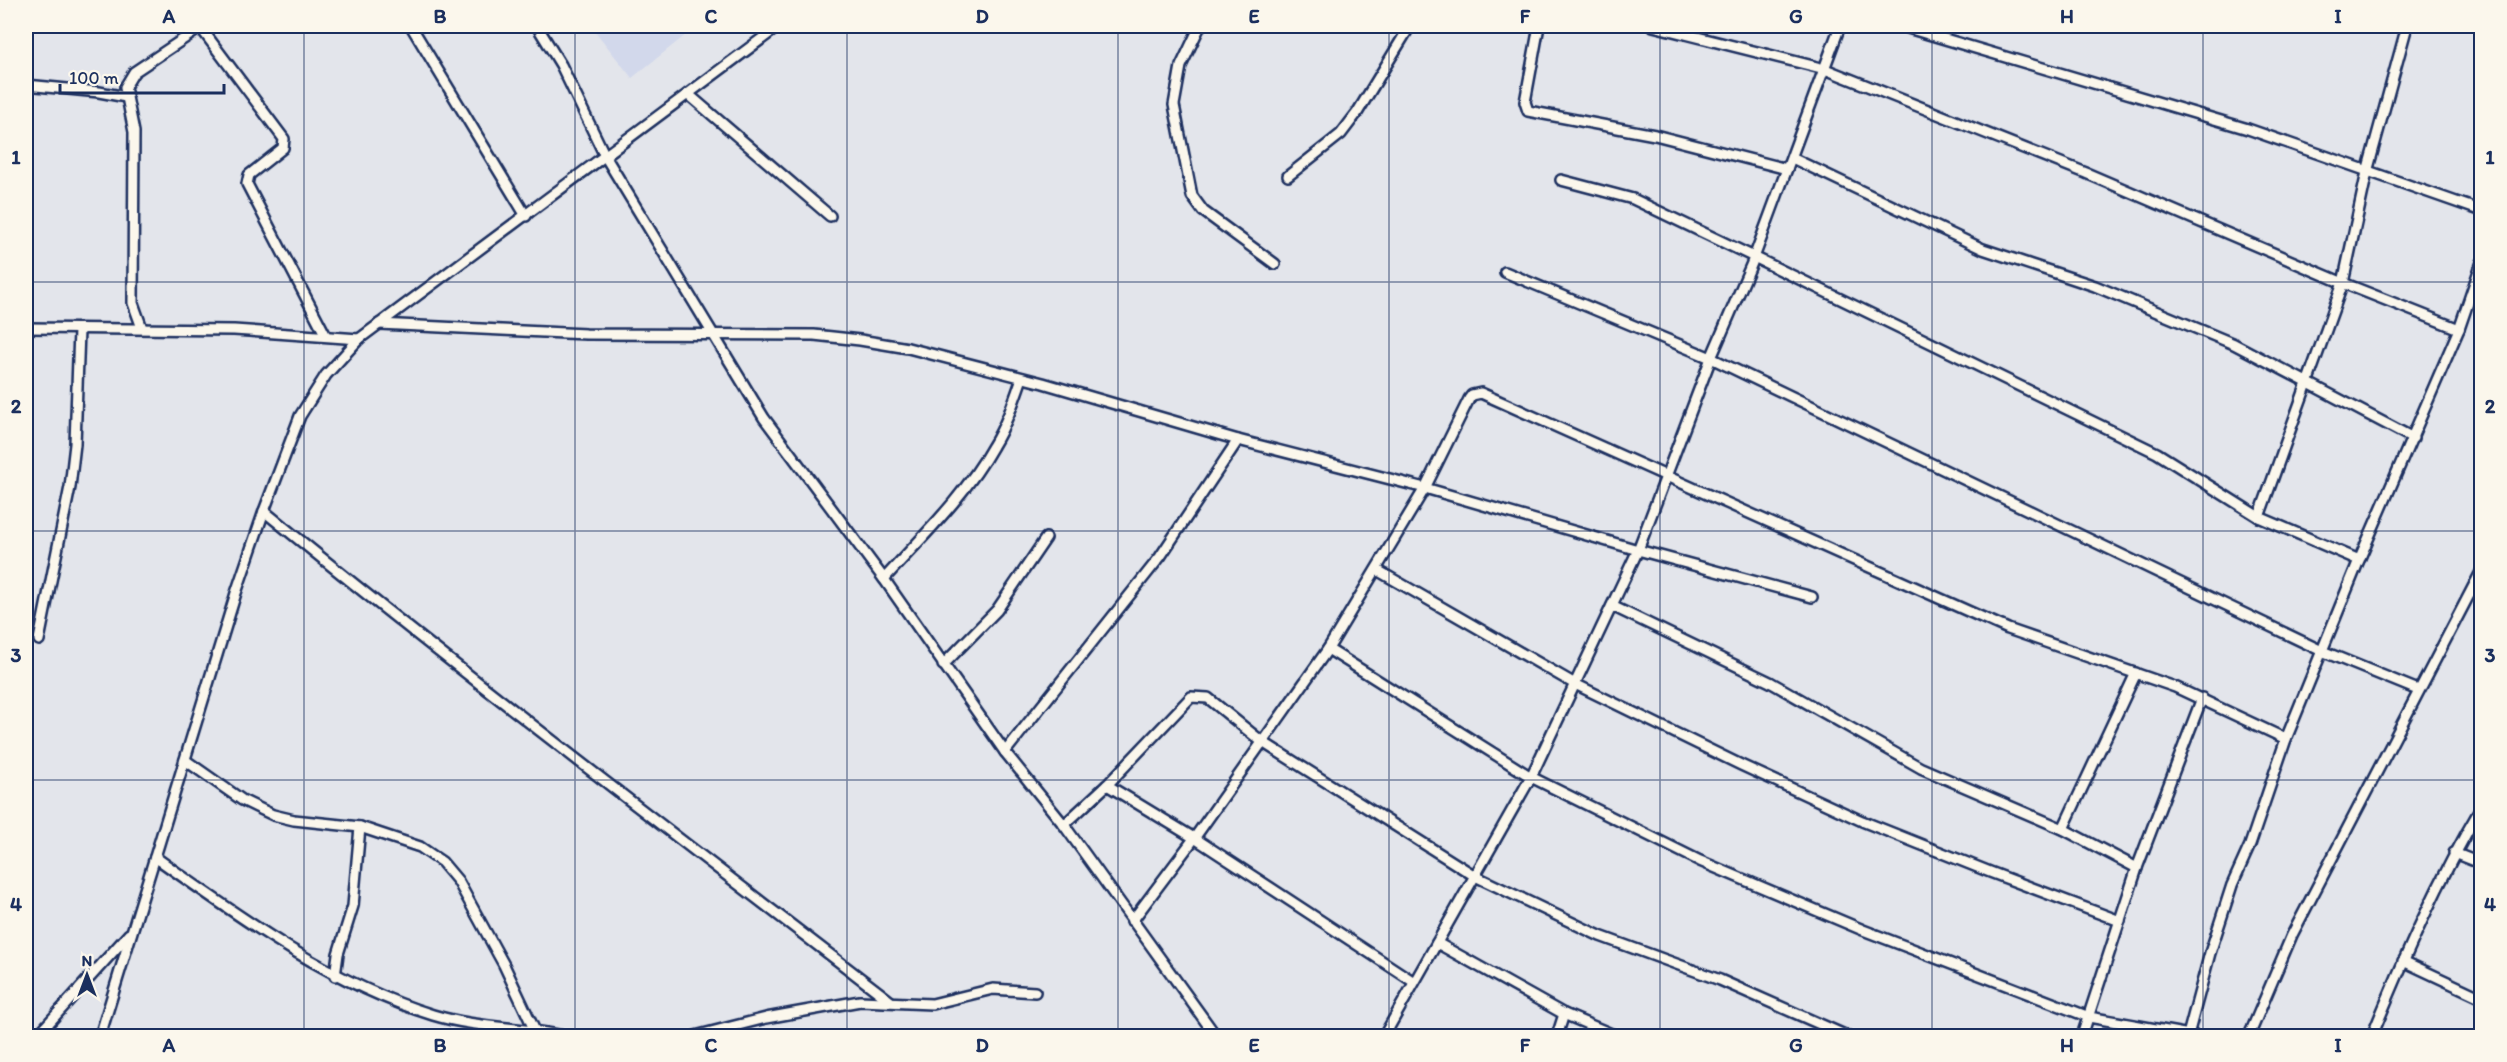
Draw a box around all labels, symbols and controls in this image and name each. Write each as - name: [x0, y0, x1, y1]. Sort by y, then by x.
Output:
- text: A: [162, 4, 176, 28]
- text: B: [434, 4, 447, 28]
- text: C: [705, 4, 718, 28]
- text: D: [975, 4, 989, 28]
- text: E: [1248, 4, 1260, 28]
- text: F: [1520, 4, 1531, 28]
- text: G: [1789, 4, 1803, 28]
- text: H: [2060, 4, 2074, 28]
- text: I: [2334, 4, 2342, 28]
- scale bar: [60, 57, 224, 95]
- text: 100 m: [69, 67, 119, 89]
- text: 1: [11, 145, 21, 169]
- text: 1: [2485, 145, 2495, 169]
- text: 2: [11, 394, 22, 418]
- text: 2: [2485, 394, 2496, 418]
- text: 3: [11, 643, 22, 667]
- text: 3: [2485, 643, 2496, 667]
- text: 4: [10, 892, 22, 916]
- text: 4: [2484, 892, 2496, 916]
- north arrow: [57, 945, 117, 1005]
- text: N: [82, 951, 92, 970]
- text: A: [162, 1033, 176, 1057]
- text: B: [434, 1033, 447, 1057]
- text: C: [705, 1033, 718, 1057]
- text: D: [975, 1033, 989, 1057]
- text: E: [1248, 1033, 1260, 1057]
- text: F: [1520, 1033, 1531, 1057]
- text: G: [1789, 1033, 1803, 1057]
- text: H: [2060, 1033, 2074, 1057]
- text: I: [2334, 1033, 2342, 1057]

